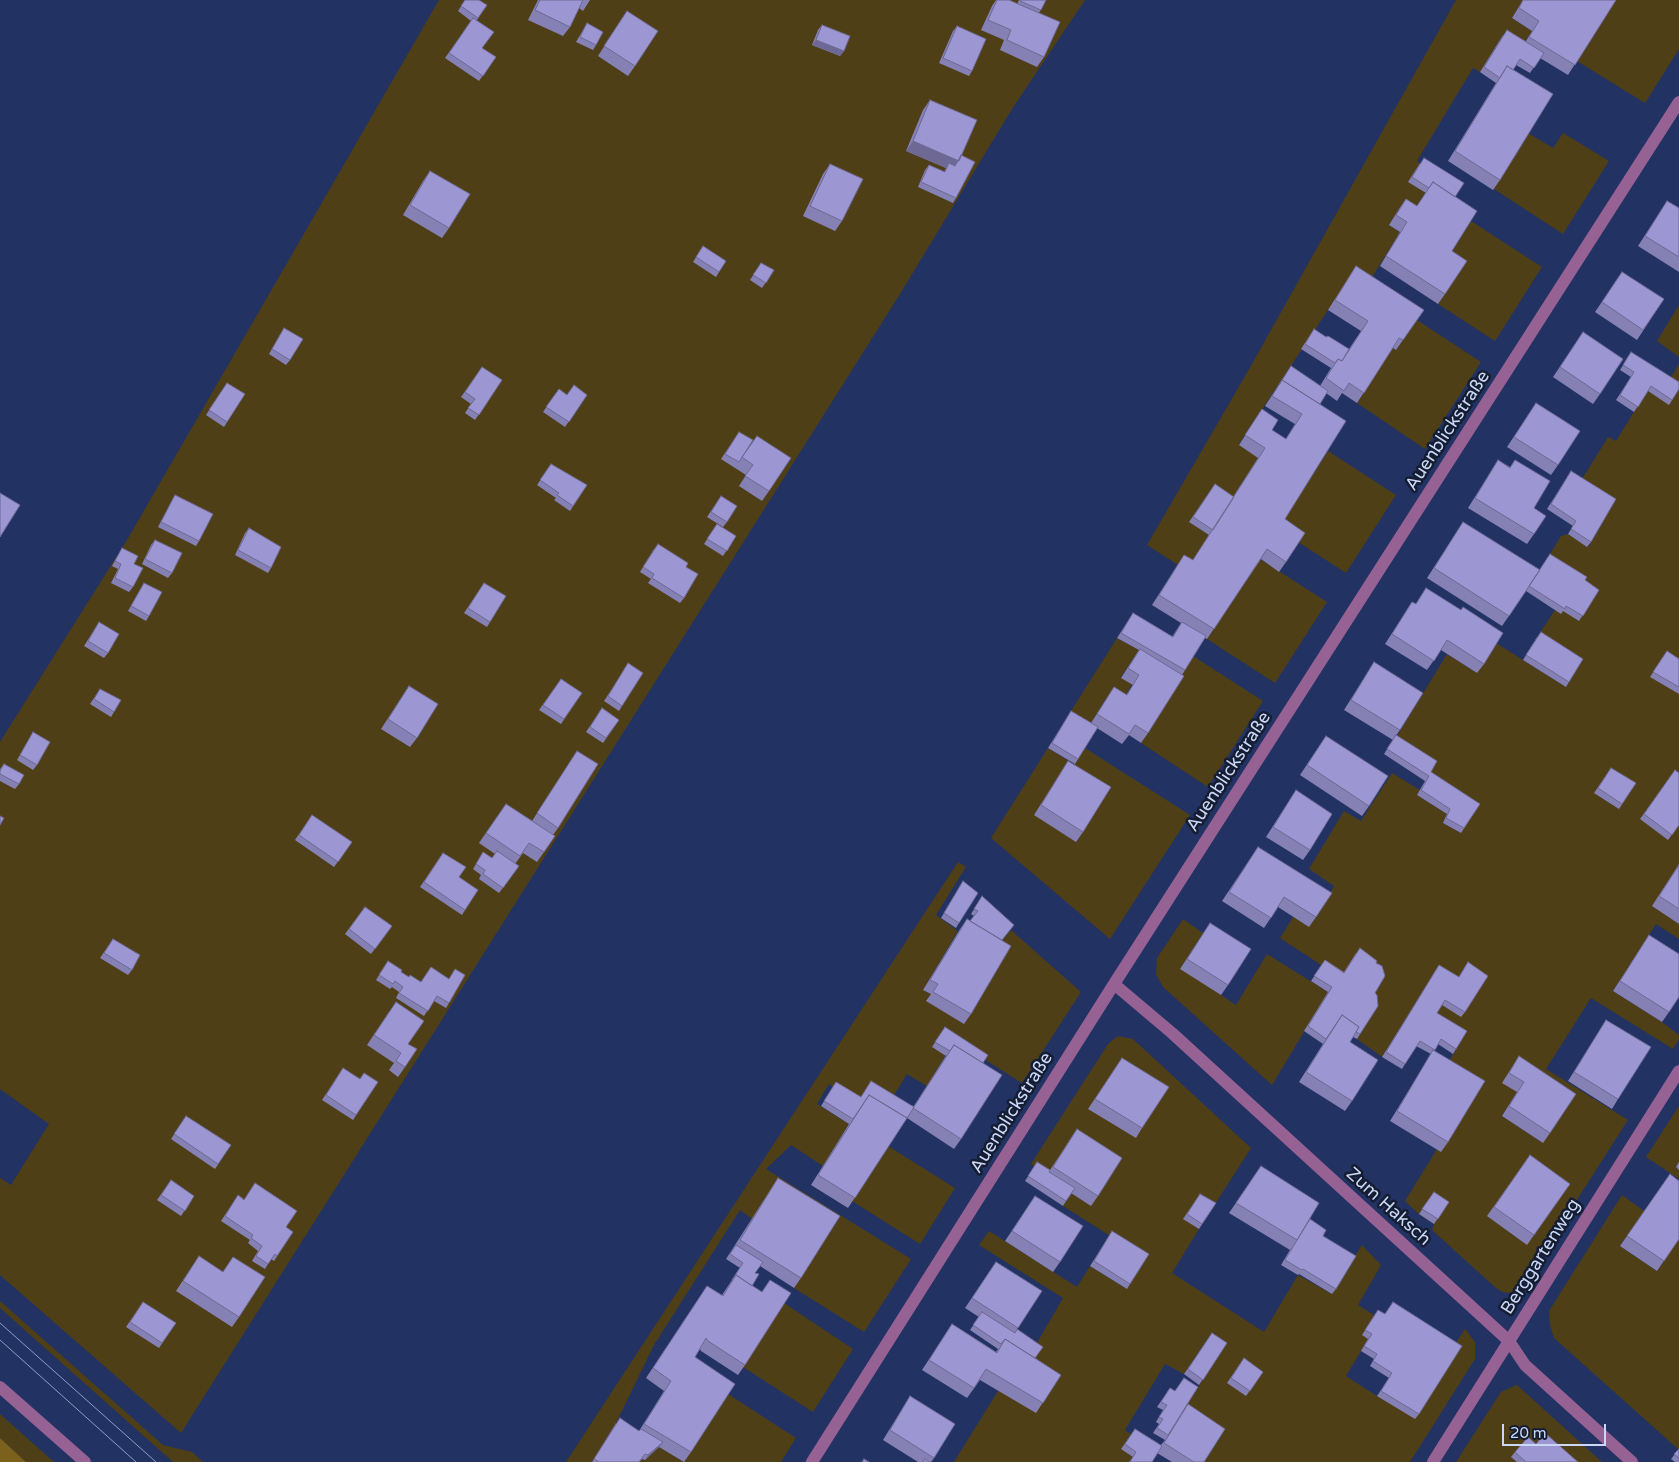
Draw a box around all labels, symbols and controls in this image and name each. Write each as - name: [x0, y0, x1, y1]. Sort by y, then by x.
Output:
- street label: Auenblickstraße: [1401, 367, 1495, 495]
- street label: Auenblickstraße: [1182, 708, 1276, 836]
- street label: Auenblickstraße: [966, 1049, 1058, 1177]
- street label: Zum Haksch: [1341, 1163, 1435, 1251]
- street label: Berggartenweg: [1497, 1195, 1585, 1319]
- scale bar: [1504, 1414, 1608, 1446]
- text: 20 m: [1510, 1424, 1547, 1442]

